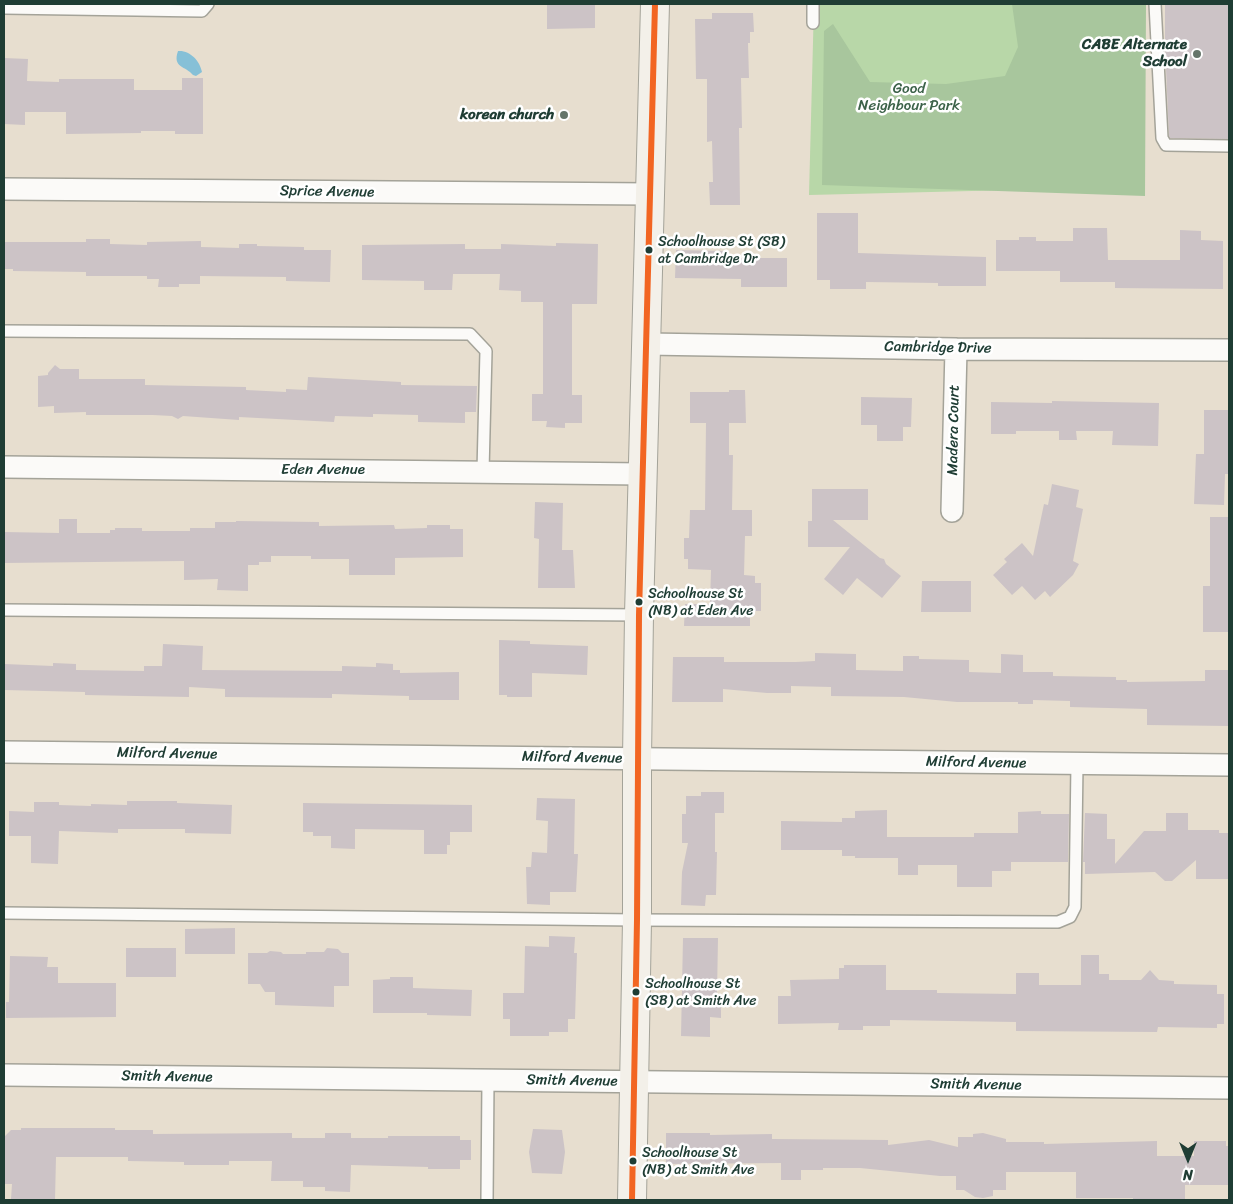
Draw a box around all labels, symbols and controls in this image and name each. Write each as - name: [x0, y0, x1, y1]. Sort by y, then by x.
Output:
- place label: CABE Alternate School: [1082, 36, 1187, 71]
- marker: CABE Alternate School: [1191, 48, 1203, 60]
- park label: Good Neighbour Park: [858, 80, 960, 115]
- place label: korean church: [460, 106, 554, 124]
- marker: korean church: [558, 109, 570, 121]
- street label: Sprice Avenue: [280, 182, 374, 202]
- place label: Schoolhouse St (SB) at Cambridge Dr: [658, 234, 785, 266]
- marker: Schoolhouse St (SB) at Cambridge Dr: [644, 245, 654, 255]
- street label: Cambridge Drive: [884, 338, 992, 358]
- street label: Madera Court: [944, 385, 964, 475]
- street label: Eden Avenue: [281, 461, 365, 479]
- place label: Schoolhouse St (NB) at Eden Ave: [648, 586, 753, 618]
- marker: Schoolhouse St (NB) at Eden Ave: [634, 597, 644, 607]
- street label: Milford Avenue: [117, 744, 217, 764]
- street label: Milford Avenue: [522, 748, 622, 768]
- street label: Milford Avenue: [926, 753, 1026, 773]
- place label: Schoolhouse St (SB) at Smith Ave: [645, 976, 756, 1009]
- marker: Schoolhouse St (SB) at Smith Ave: [631, 987, 641, 997]
- street label: Smith Avenue: [121, 1067, 213, 1087]
- street label: Smith Avenue: [526, 1071, 618, 1091]
- street label: Smith Avenue: [930, 1075, 1022, 1095]
- north arrow: [1163, 1134, 1213, 1184]
- place label: Schoolhouse St (NB) at Smith Ave: [642, 1145, 754, 1178]
- marker: Schoolhouse St (NB) at Smith Ave: [628, 1156, 638, 1166]
- text: N: [1183, 1162, 1193, 1187]

